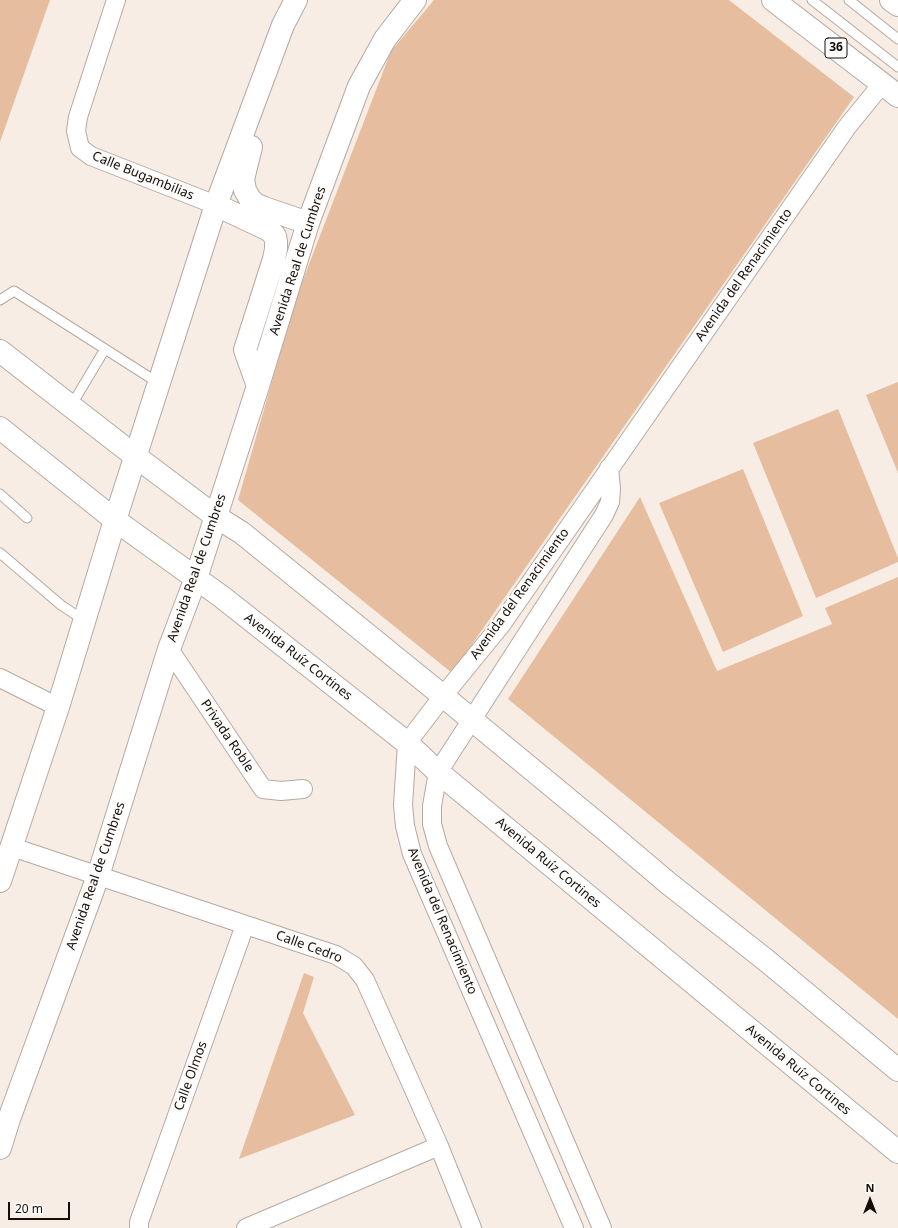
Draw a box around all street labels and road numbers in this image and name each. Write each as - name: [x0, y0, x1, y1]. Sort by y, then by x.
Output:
- road number: 36: [825, 38, 847, 58]
- street label: Calle Bugambilias: [90, 148, 196, 204]
- street label: Avenida Real de Cumbres: [267, 185, 329, 337]
- street label: Avenida del Renacimiento: [692, 206, 796, 344]
- street label: Avenida Real de Cumbres: [164, 492, 230, 644]
- street label: Avenida del Renacimiento: [467, 525, 573, 663]
- street label: Avenida Ruíz Cortines: [241, 610, 355, 704]
- street label: Privada Roble: [197, 697, 257, 775]
- street label: Avenida Real de Cumbres: [63, 800, 129, 952]
- street label: Avenida Ruíz Cortines: [492, 814, 604, 912]
- street label: Avenida del Renacimiento: [404, 845, 480, 997]
- street label: Calle Cedro: [274, 928, 344, 966]
- street label: Avenida Ruíz Cortines: [742, 1021, 854, 1119]
- street label: Calle Olmos: [171, 1039, 211, 1113]

